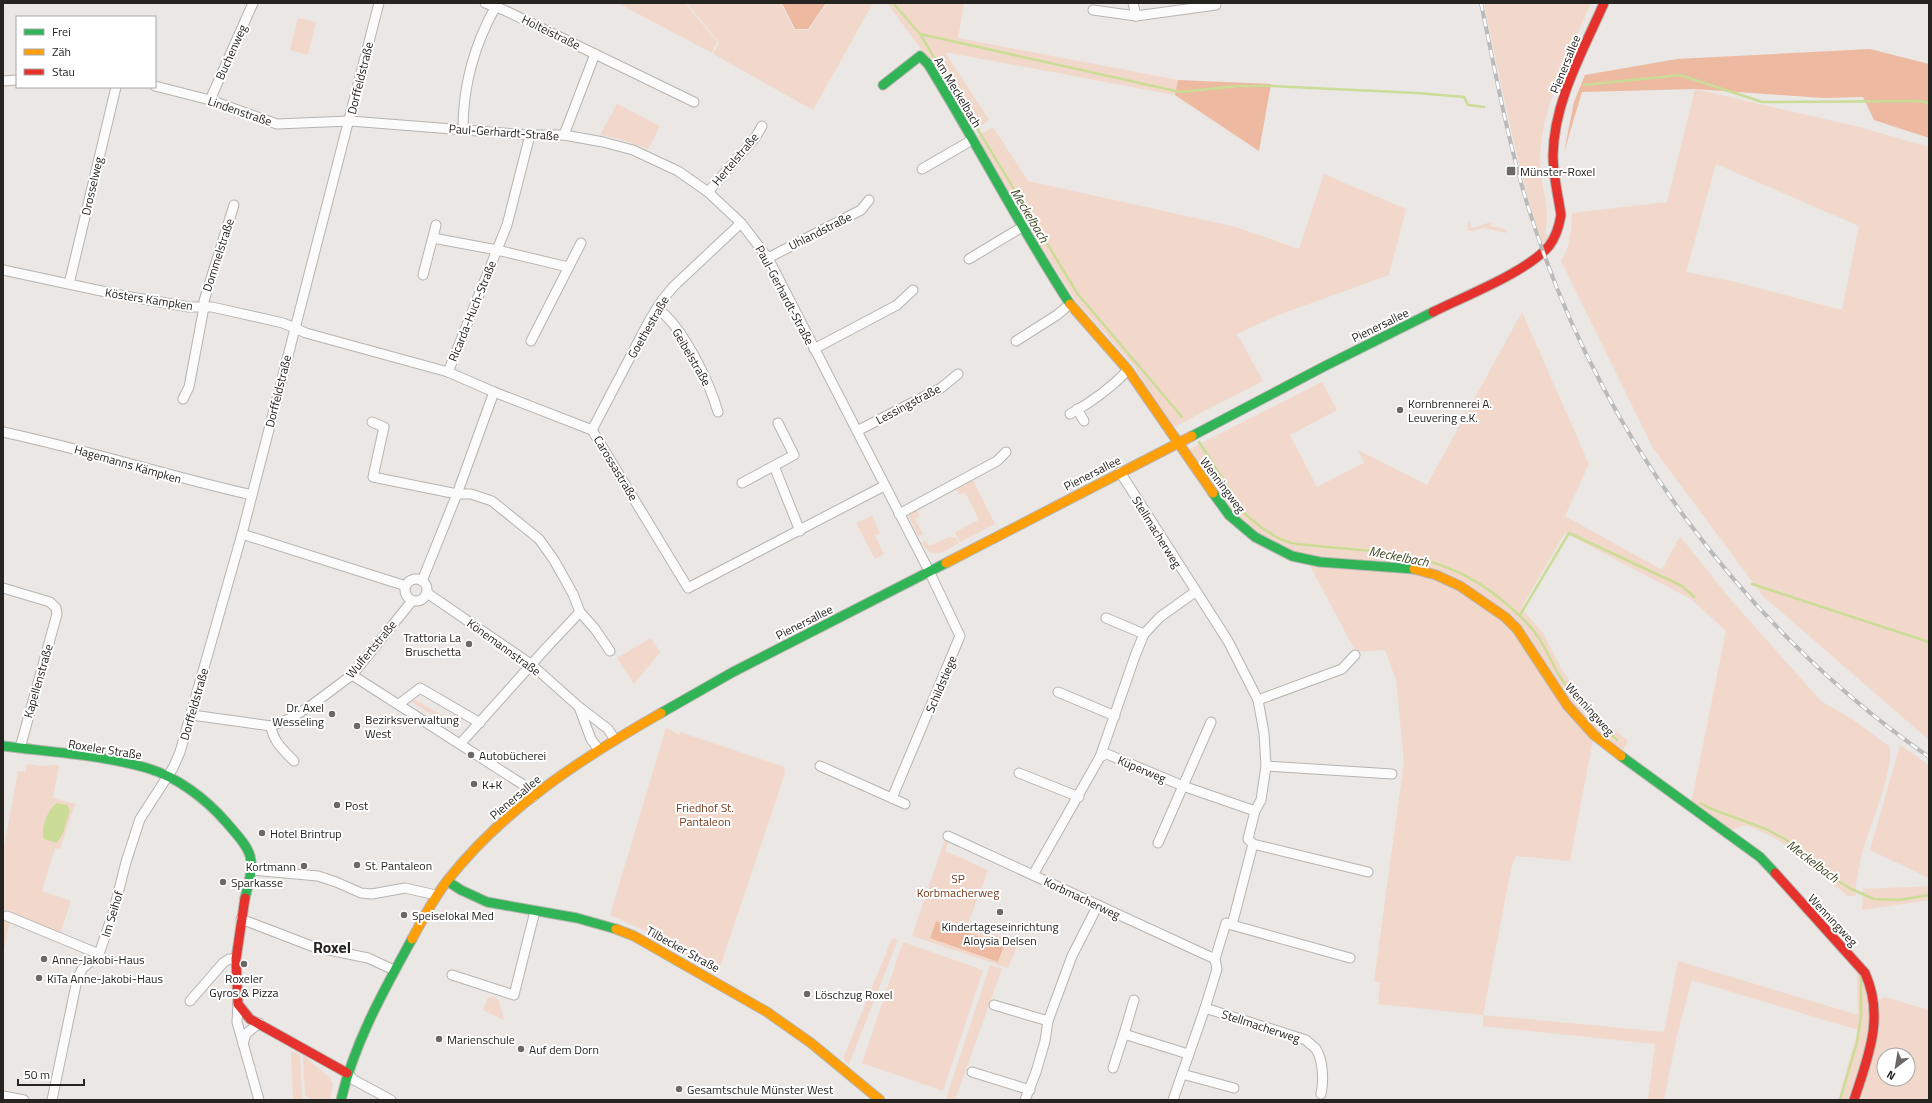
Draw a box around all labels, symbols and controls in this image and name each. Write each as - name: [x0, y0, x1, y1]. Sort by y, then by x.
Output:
- street label: Holteistraße: [519, 10, 583, 54]
- legend: [16, 16, 156, 88]
- street label: Buchenweg: [210, 21, 252, 83]
- text: Frei: [52, 22, 71, 41]
- street label: Pienersallee: [1545, 32, 1585, 96]
- street label: Dorffeldstraße: [342, 40, 378, 116]
- text: Zäh: [52, 42, 71, 61]
- street label: Am Meckelbach: [929, 53, 987, 131]
- text: Stau: [52, 62, 75, 81]
- street label: Lindenstraße: [205, 91, 275, 131]
- street label: Paul-Gerhardt-Straße: [448, 119, 560, 145]
- street label: Hertelstraße: [707, 128, 763, 190]
- street label: Drosselweg: [76, 155, 108, 217]
- place label: Münster-Roxel: [1520, 162, 1595, 181]
- marker: Münster-Roxel: [1505, 165, 1517, 177]
- water label: Meckelbach: [1006, 184, 1054, 247]
- street label: Uhlandstraße: [785, 207, 855, 255]
- street label: Dommelstraße: [197, 216, 239, 294]
- street label: Paul-Gerhardt-Straße: [751, 242, 819, 348]
- street label: Ricarda-Huch-Straße: [443, 258, 501, 364]
- street label: Kösters Kämpken: [104, 283, 194, 315]
- street label: Goethestraße: [622, 292, 674, 362]
- street label: Pienersallee: [1348, 303, 1412, 347]
- street label: Geibelstraße: [668, 324, 716, 390]
- street label: Dorffeldstraße: [260, 353, 296, 429]
- street label: Lessingstraße: [872, 379, 944, 429]
- place label: Kornbrennerei A. Leuvering e.K.: [1408, 394, 1492, 427]
- marker: Kornbrennerei A. Leuvering e.K.: [1395, 405, 1405, 415]
- street label: Carossastraße: [589, 432, 643, 504]
- street label: Hagemanns Kämpken: [72, 440, 184, 488]
- street label: Pienersallee: [1060, 451, 1124, 495]
- street label: Wenningweg: [1196, 453, 1250, 517]
- street label: Stellmacherweg: [1127, 492, 1187, 572]
- water label: Meckelbach: [1367, 540, 1431, 572]
- street label: Pienersallee: [772, 600, 836, 644]
- street label: Könemannstraße: [463, 614, 545, 680]
- street label: Wulfertstraße: [341, 616, 401, 682]
- place label: Trattoria La Bruschetta: [404, 628, 461, 661]
- marker: Trattoria La Bruschetta: [464, 639, 474, 649]
- street label: Kapellenstraße: [18, 642, 58, 720]
- street label: Schildstiege: [920, 652, 962, 716]
- street label: Dorffeldstraße: [175, 666, 213, 742]
- street label: Wenningweg: [1561, 678, 1619, 740]
- place label: Dr. Axel Wesseling: [272, 698, 324, 731]
- marker: Dr. Axel Wesseling: [327, 709, 337, 719]
- place label: Bezirksverwaltung West: [365, 710, 459, 743]
- marker: Bezirksverwaltung West: [352, 721, 362, 731]
- street label: Roxeler Straße: [67, 734, 143, 764]
- place label: Autobücherei: [479, 746, 546, 765]
- marker: Autobücherei: [466, 750, 476, 760]
- street label: Küperweg: [1115, 750, 1169, 788]
- street label: Pienersallee: [485, 770, 545, 824]
- place label: K+K: [482, 775, 503, 794]
- marker: K+K: [469, 779, 479, 789]
- place label: Post: [345, 796, 369, 815]
- park label: Friedhof St. Pantaleon: [676, 798, 734, 831]
- marker: Post: [332, 800, 342, 810]
- place label: Hotel Brintrup: [270, 824, 342, 843]
- marker: Hotel Brintrup: [257, 828, 267, 838]
- water label: Meckelbach: [1783, 835, 1844, 887]
- place label: St. Pantaleon: [365, 856, 432, 875]
- place label: Kortmann: [246, 857, 296, 876]
- marker: St. Pantaleon: [352, 860, 362, 870]
- marker: Kortmann: [299, 861, 309, 871]
- park label: SP Korbmacherweg: [917, 869, 999, 902]
- street label: Korbmacherweg: [1041, 872, 1123, 924]
- place label: Sparkasse: [231, 873, 283, 892]
- marker: Sparkasse: [218, 877, 228, 887]
- street label: Im Seihof: [96, 888, 128, 940]
- street label: Wenningweg: [1804, 889, 1862, 951]
- place label: Speiselokal Med: [412, 906, 494, 925]
- marker: Kindertageseinrichtung Aloysia Delsen: [995, 907, 1005, 917]
- marker: Speiselokal Med: [399, 910, 409, 920]
- place label: Kindertageseinrichtung Aloysia Delsen: [941, 917, 1059, 950]
- street label: Tilbecker Straße: [643, 921, 723, 977]
- district label: Roxel: [313, 935, 351, 959]
- place label: Anne-Jakobi-Haus: [52, 950, 145, 969]
- marker: Anne-Jakobi-Haus: [39, 954, 49, 964]
- marker: Roxeler Gyros & Pizza: [239, 959, 249, 969]
- place label: KiTa Anne-Jakobi-Haus: [47, 969, 163, 988]
- place label: Roxeler Gyros & Pizza: [209, 969, 279, 1002]
- marker: KiTa Anne-Jakobi-Haus: [34, 973, 44, 983]
- place label: Löschzug Roxel: [815, 985, 893, 1004]
- marker: Löschzug Roxel: [802, 989, 812, 999]
- street label: Stellmacherweg: [1219, 1004, 1303, 1048]
- place label: Marienschule: [447, 1030, 515, 1049]
- marker: Marienschule: [434, 1034, 444, 1044]
- place label: Auf dem Dorn: [529, 1040, 599, 1059]
- marker: Auf dem Dorn: [516, 1044, 526, 1054]
- north arrow: [1876, 1047, 1916, 1087]
- scale bar: [18, 1061, 84, 1087]
- text: 50 m: [24, 1065, 50, 1084]
- text: N: [1883, 1067, 1898, 1084]
- place label: Gesamtschule Münster West: [687, 1080, 834, 1099]
- marker: Gesamtschule Münster West: [674, 1084, 684, 1094]

